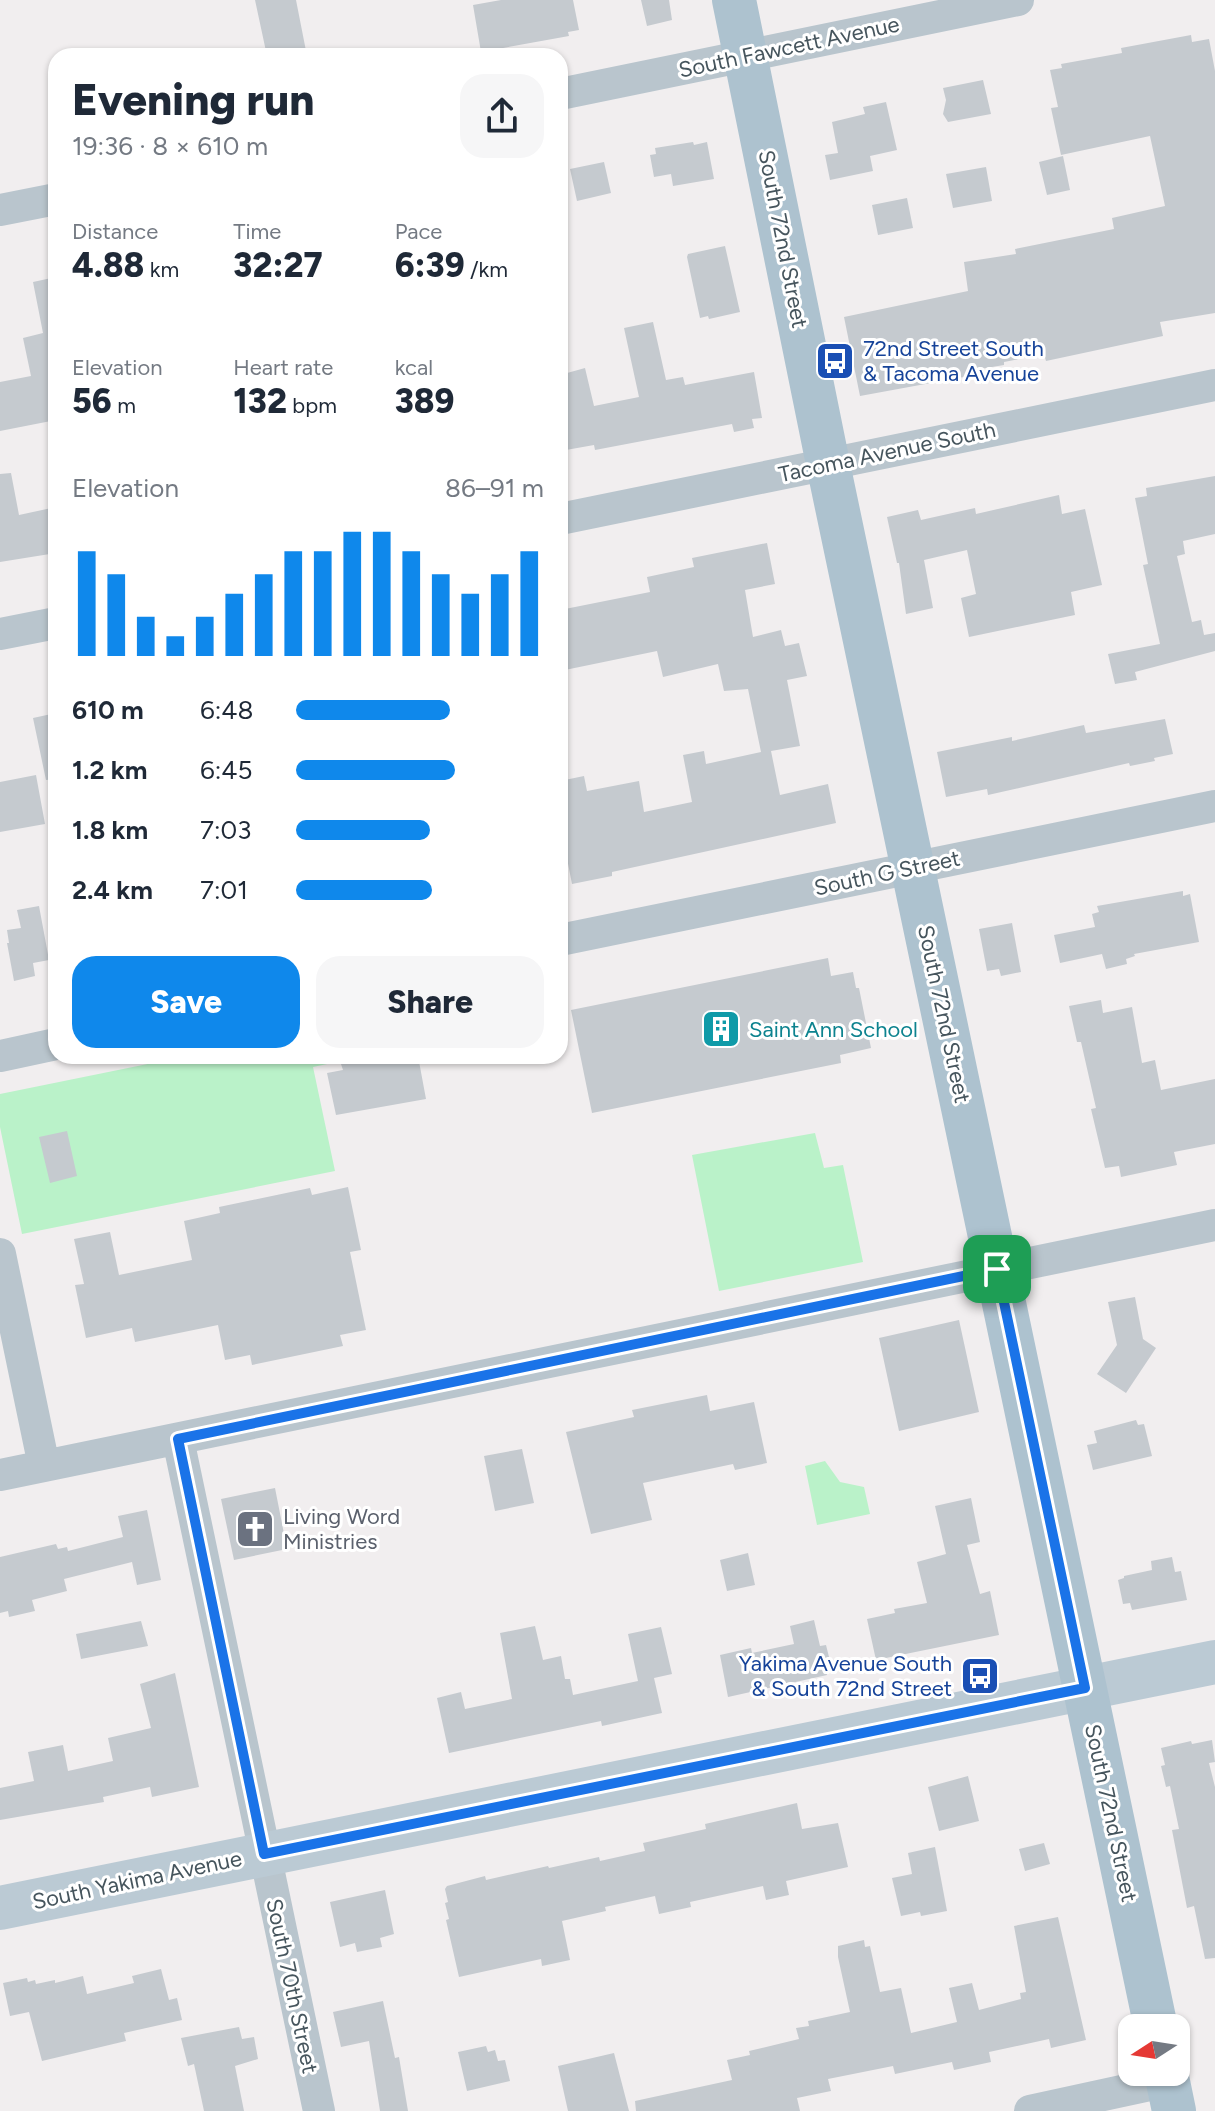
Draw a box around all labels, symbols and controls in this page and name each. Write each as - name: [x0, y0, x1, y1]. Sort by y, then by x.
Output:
- street label: South Fawcett Avenue: [676, 10, 902, 84]
- text: Evening run: [72, 73, 314, 126]
- button: share: [460, 74, 544, 158]
- text: 19:36 · 8 × 610 m: [72, 130, 268, 162]
- street label: South 72nd Street: [752, 148, 814, 330]
- text: Distance: [72, 218, 158, 245]
- text: Time: [233, 218, 281, 245]
- text: Pace: [395, 218, 442, 245]
- text: 4.88: [72, 245, 144, 286]
- text: 32:27: [233, 245, 323, 286]
- text: 6:39: [395, 245, 465, 286]
- text: km: [144, 256, 179, 283]
- text: /km: [465, 256, 508, 283]
- place label: 72nd Street South & Tacoma Avenue: [863, 335, 1044, 387]
- bus stop icon: 72nd Street South & Tacoma Avenue: [814, 340, 856, 382]
- text: Elevation: [72, 354, 162, 381]
- text: Heart rate: [233, 354, 333, 381]
- text: kcal: [395, 354, 433, 381]
- text: 56: [72, 381, 112, 422]
- text: 132: [233, 381, 287, 422]
- text: 389: [395, 381, 454, 422]
- text: m: [112, 392, 136, 419]
- text: bpm: [287, 392, 337, 419]
- street label: Tacoma Avenue South: [776, 416, 998, 488]
- text: Elevation: [72, 472, 179, 504]
- text: 86–91 m: [445, 472, 544, 504]
- text: 610 m: [72, 694, 144, 726]
- text: 6:48: [200, 694, 253, 726]
- text: 1.2 km: [72, 754, 147, 786]
- text: 6:45: [200, 754, 252, 786]
- text: 1.8 km: [72, 814, 148, 846]
- text: 7:03: [200, 814, 251, 846]
- street label: South G Street: [812, 844, 962, 902]
- text: 2.4 km: [72, 874, 153, 906]
- text: 7:01: [200, 874, 248, 906]
- street label: South 72nd Street: [912, 923, 976, 1105]
- button: Save: [72, 956, 300, 1048]
- button: Share: [316, 956, 544, 1048]
- building icon: Saint Ann School: [700, 1008, 742, 1050]
- place label: Saint Ann School: [749, 1016, 918, 1043]
- pin: [963, 1235, 1031, 1303]
- icon: arrive: [975, 1247, 1019, 1291]
- place label: Living Word Ministries: [283, 1503, 400, 1555]
- church icon: Living Word Ministries: [234, 1508, 276, 1550]
- place label: Yakima Avenue South & South 72nd Street: [739, 1650, 952, 1702]
- bus stop icon: Yakima Avenue South & South 72nd Street: [959, 1655, 1001, 1697]
- street label: South 72nd Street: [1079, 1722, 1143, 1904]
- street label: South Yakima Avenue: [30, 1845, 244, 1915]
- street label: South 70th Street: [260, 1896, 324, 2076]
- north arrow: [1118, 2014, 1190, 2086]
- map controls: [1118, 2014, 1190, 2086]

